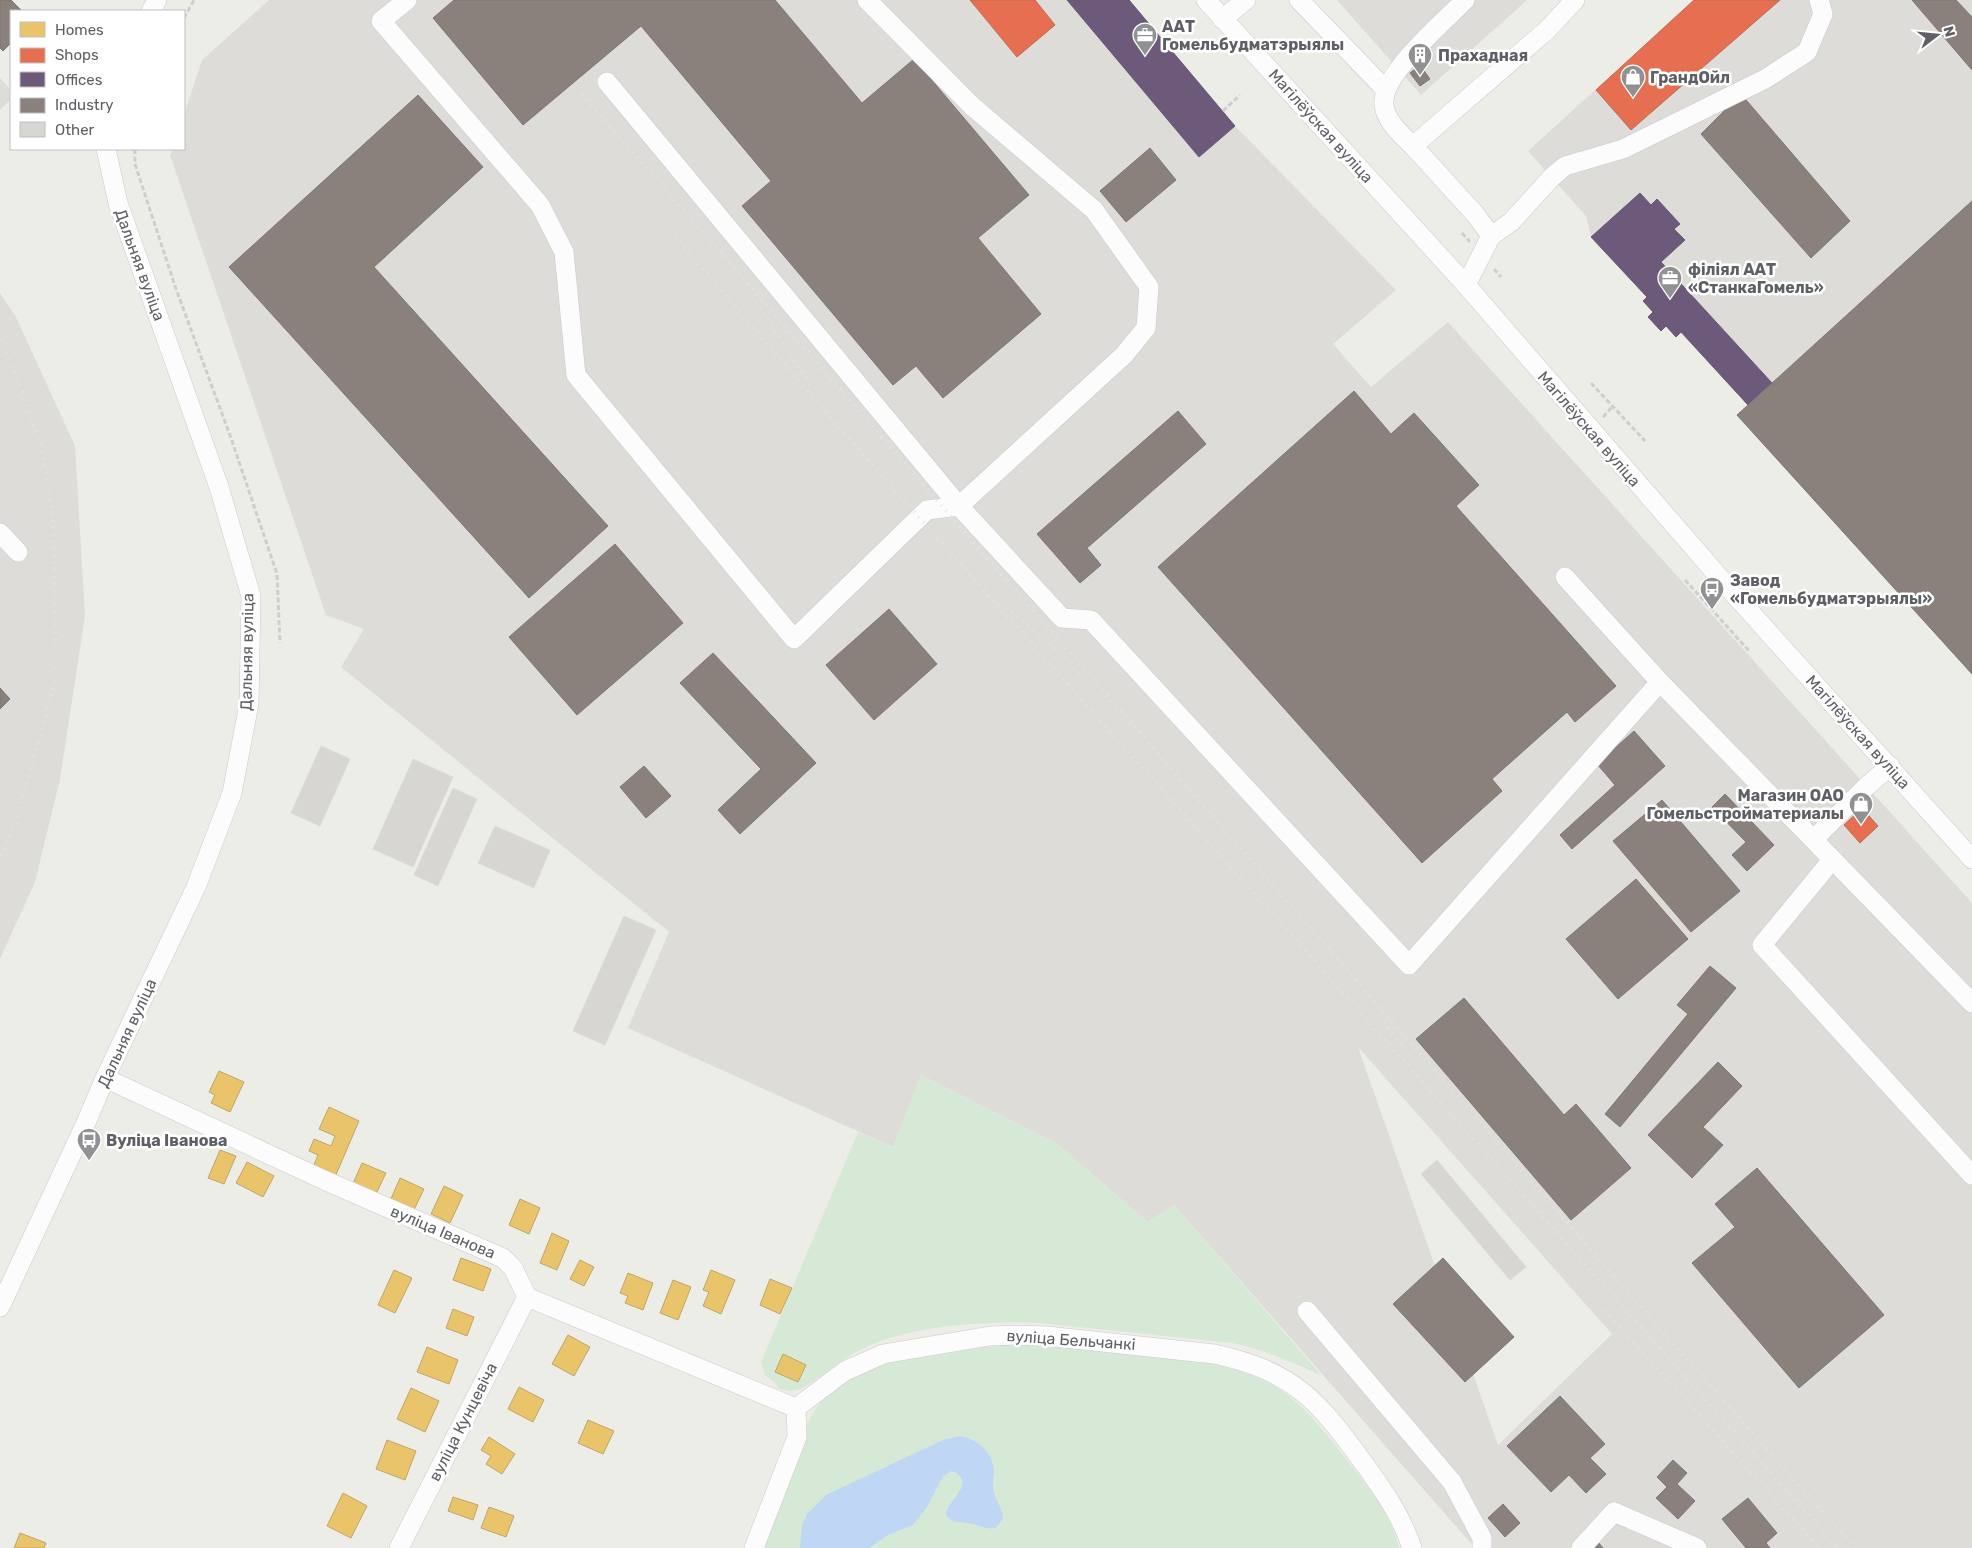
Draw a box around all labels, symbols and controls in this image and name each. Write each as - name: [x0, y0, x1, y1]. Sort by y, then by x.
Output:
- legend: [10, 10, 185, 150]
- north arrow: [1912, 10, 1962, 60]
- place label: ААТ Гомельбудматэрыялы: [1162, 17, 1344, 54]
- text: Homes: [55, 21, 104, 39]
- office icon: ААТ Гомельбудматэрыялы: [1132, 22, 1158, 56]
- text: N: [1939, 24, 1959, 39]
- building icon: Прахадная: [1407, 42, 1433, 76]
- text: Shops: [55, 46, 99, 64]
- place label: Прахадная: [1438, 46, 1528, 65]
- shop icon: ГрандОйл: [1620, 64, 1646, 98]
- street label: Магілёўская вуліца: [1265, 65, 1377, 187]
- place label: ГрандОйл: [1650, 68, 1730, 87]
- text: Offices: [55, 71, 103, 89]
- text: Industry: [55, 96, 114, 114]
- text: Other: [55, 121, 95, 139]
- street label: Дальняя вуліца: [111, 206, 169, 324]
- place label: філіял ААТ «СтанкаГомель»: [1688, 260, 1824, 297]
- office icon: філіял ААТ «СтанкаГомель»: [1657, 265, 1683, 299]
- street label: Магілёўская вуліца: [1534, 367, 1644, 491]
- place label: Завод «Гомельбудматэрыялы»: [1730, 571, 1932, 608]
- bus stop icon: Завод «Гомельбудматэрыялы»: [1699, 576, 1725, 610]
- street label: Дальняя вуліца: [236, 593, 258, 711]
- street label: Магілёўская вуліца: [1802, 671, 1914, 793]
- place label: Магазин ОАО Гомельстройматериалы: [1646, 786, 1844, 823]
- shop icon: Магазин ОАО Гомельстройматериалы: [1848, 791, 1874, 825]
- street label: Дальняя вуліца: [94, 976, 160, 1090]
- bus stop icon: Вуліца Іванова: [76, 1127, 102, 1161]
- place label: Вуліца Іванова: [106, 1131, 228, 1150]
- street label: вуліца Іванова: [388, 1201, 498, 1263]
- street label: вуліца Бельчанкі: [1006, 1326, 1136, 1354]
- street label: вуліца Кунцевіча: [425, 1360, 501, 1484]

